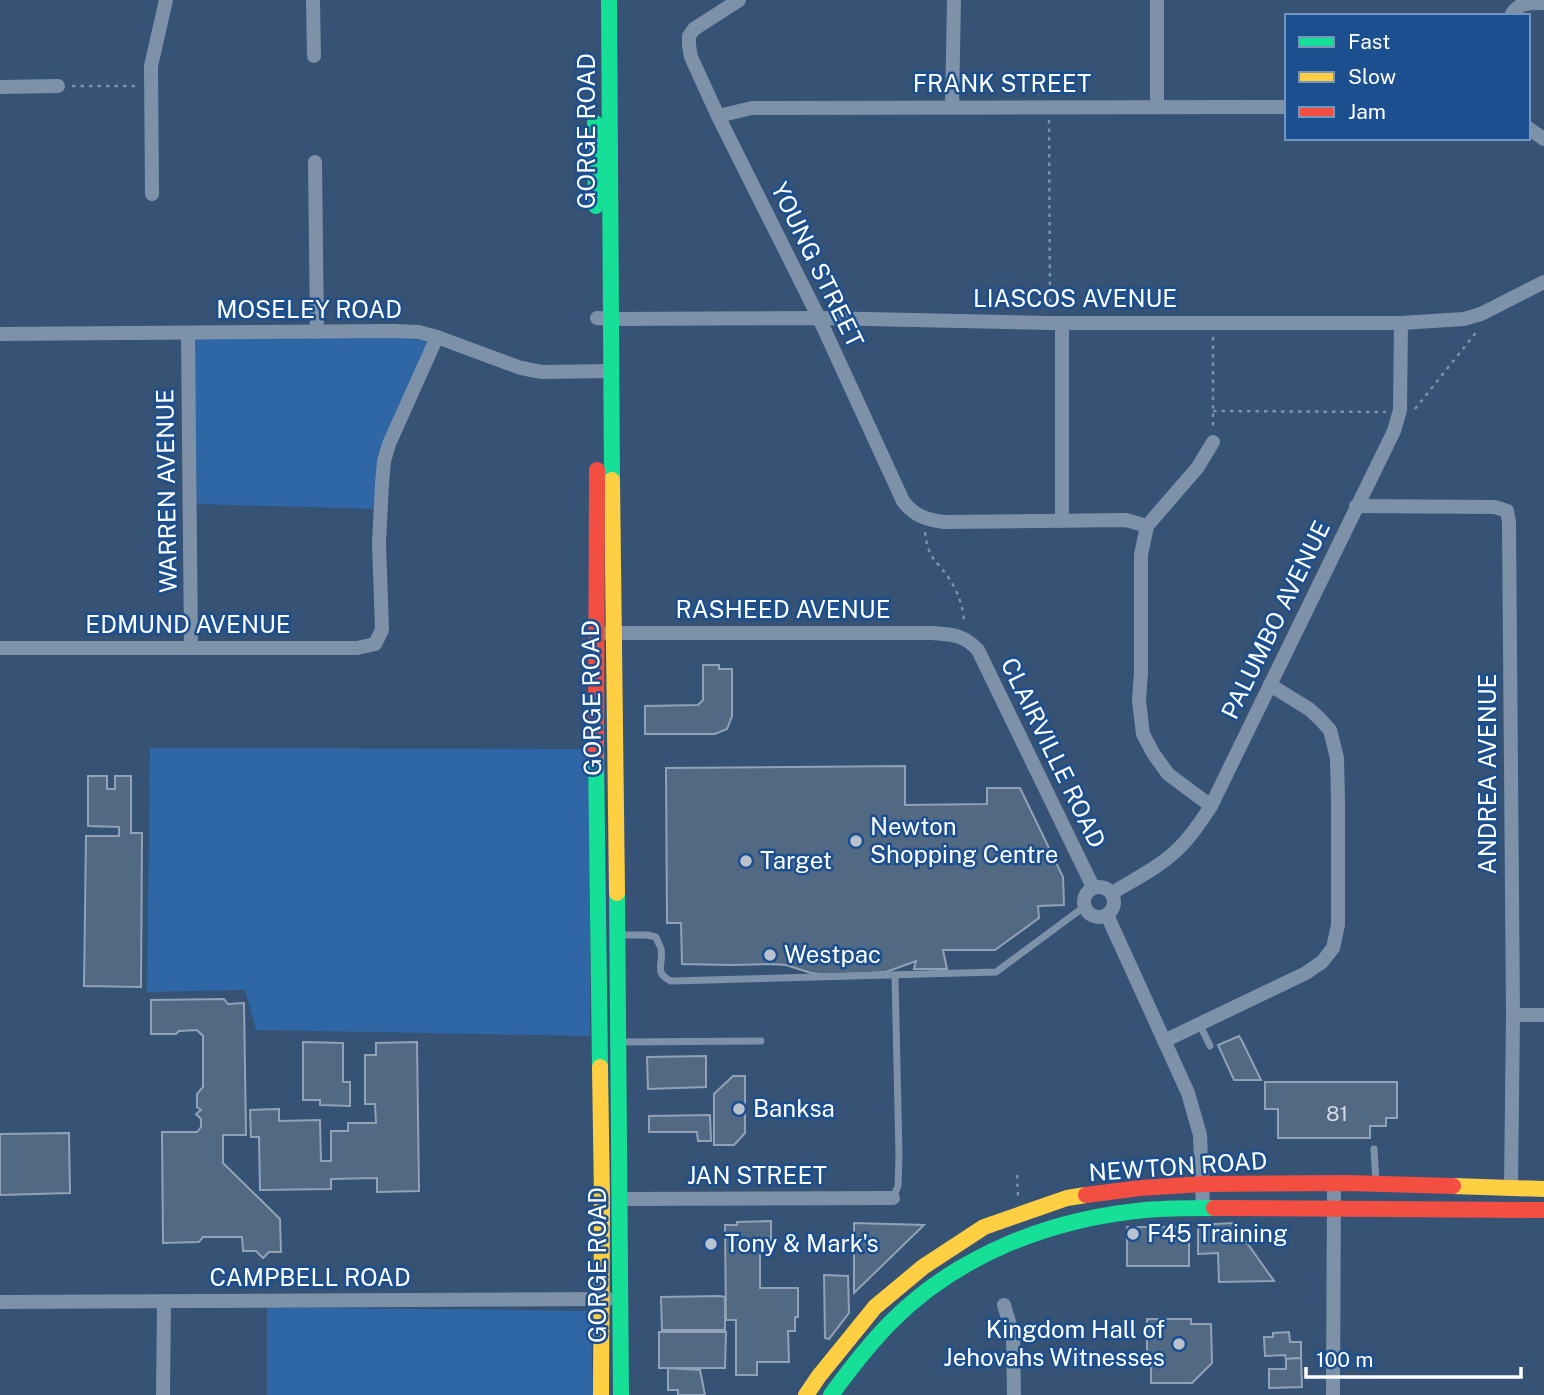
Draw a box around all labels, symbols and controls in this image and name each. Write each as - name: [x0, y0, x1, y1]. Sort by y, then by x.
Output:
- legend: [1285, 14, 1530, 140]
- text: Fast: [1348, 29, 1390, 54]
- street label: GORGE ROAD: [572, 53, 600, 209]
- text: Slow: [1348, 64, 1396, 89]
- street label: FRANK STREET: [913, 69, 1091, 97]
- text: Jam: [1348, 99, 1386, 124]
- street label: YOUNG STREET: [766, 177, 870, 352]
- street label: LIASCOS AVENUE: [973, 284, 1177, 312]
- street label: MOSELEY ROAD: [216, 295, 402, 323]
- street label: WARREN AVENUE: [150, 389, 182, 593]
- street label: PALUMBO AVENUE: [1215, 516, 1335, 723]
- street label: RASHEED AVENUE: [675, 595, 891, 623]
- street label: EDMUND AVENUE: [85, 610, 291, 638]
- street label: GORGE ROAD: [576, 620, 606, 776]
- street label: CLAIRVILLE ROAD: [996, 653, 1112, 852]
- street label: ANDREA AVENUE: [1473, 674, 1501, 874]
- place label: Newton Shopping Centre: [870, 812, 1058, 868]
- marker: Newton Shopping Centre: [848, 833, 864, 849]
- place label: Target: [760, 846, 832, 874]
- marker: Target: [738, 853, 754, 869]
- place label: Westpac: [784, 940, 881, 968]
- marker: Westpac: [762, 947, 778, 963]
- place label: Banksa: [753, 1094, 835, 1122]
- marker: Banksa: [731, 1101, 747, 1117]
- house number: 81: [1326, 1101, 1348, 1126]
- street label: NEWTON ROAD: [1088, 1146, 1268, 1186]
- street label: JAN STREET: [687, 1161, 827, 1189]
- street label: GORGE ROAD: [583, 1187, 611, 1343]
- place label: F45 Training: [1147, 1219, 1288, 1247]
- marker: F45 Training: [1125, 1226, 1141, 1242]
- place label: Tony & Mark's: [725, 1229, 879, 1257]
- marker: Tony & Mark's: [703, 1236, 719, 1252]
- street label: CAMPBELL ROAD: [209, 1263, 411, 1291]
- place label: Kingdom Hall of Jehovahs Witnesses: [943, 1315, 1165, 1371]
- marker: Kingdom Hall of Jehovahs Witnesses: [1171, 1336, 1187, 1352]
- scale bar: [1306, 1336, 1521, 1380]
- text: 100 m: [1316, 1347, 1373, 1372]

